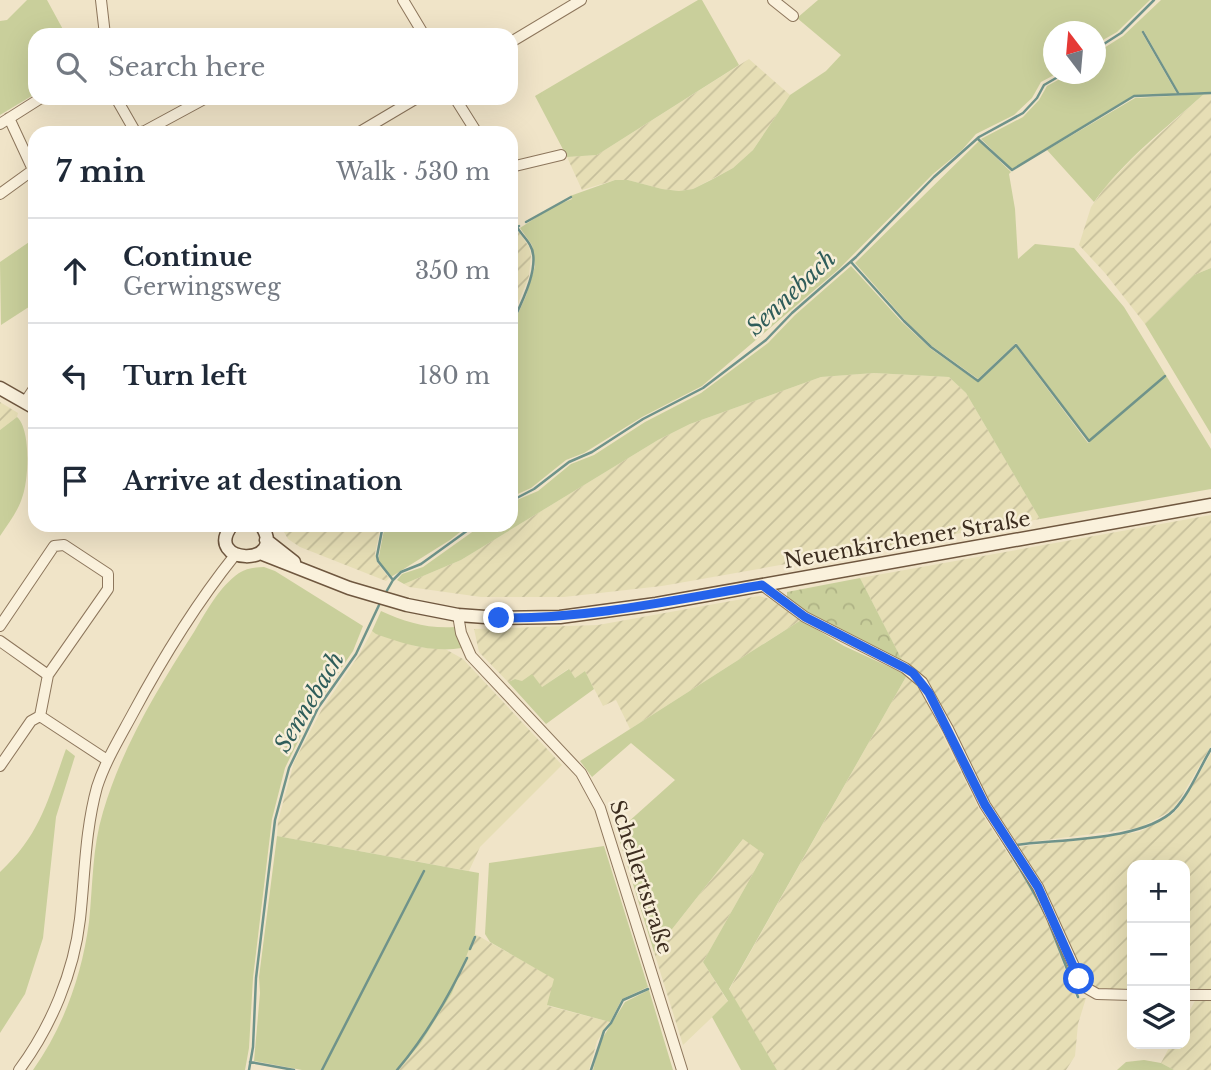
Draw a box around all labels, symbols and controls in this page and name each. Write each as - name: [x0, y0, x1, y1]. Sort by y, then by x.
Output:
- north arrow: [1043, 21, 1106, 84]
- search box: [28, 28, 518, 105]
- icon: search: [52, 48, 90, 86]
- text: Search here: [108, 51, 265, 83]
- text: 7 min: [56, 153, 145, 190]
- text: Walk · 530 m: [336, 158, 490, 186]
- text: Continue: [123, 241, 252, 273]
- water label: Sennebach: [740, 245, 842, 341]
- icon: ahead: [56, 252, 94, 290]
- text: 350 m: [415, 257, 490, 285]
- text: Gerwingsweg: [123, 273, 281, 301]
- icon: left: [56, 357, 94, 395]
- text: Turn left: [123, 360, 247, 392]
- text: 180 m: [418, 362, 490, 390]
- icon: arrive: [56, 462, 94, 500]
- text: Arrive at destination: [123, 465, 403, 497]
- street label: Neuenkirchener Straße: [782, 505, 1032, 575]
- route end: [483, 602, 514, 633]
- water label: Sennebach: [268, 647, 350, 757]
- street label: Schellertstraße: [604, 797, 678, 957]
- map controls: [1127, 860, 1190, 1049]
- button: +: [1127, 860, 1190, 923]
- button: −: [1127, 923, 1190, 986]
- route start: [1063, 963, 1094, 994]
- button: layers: [1127, 986, 1190, 1049]

